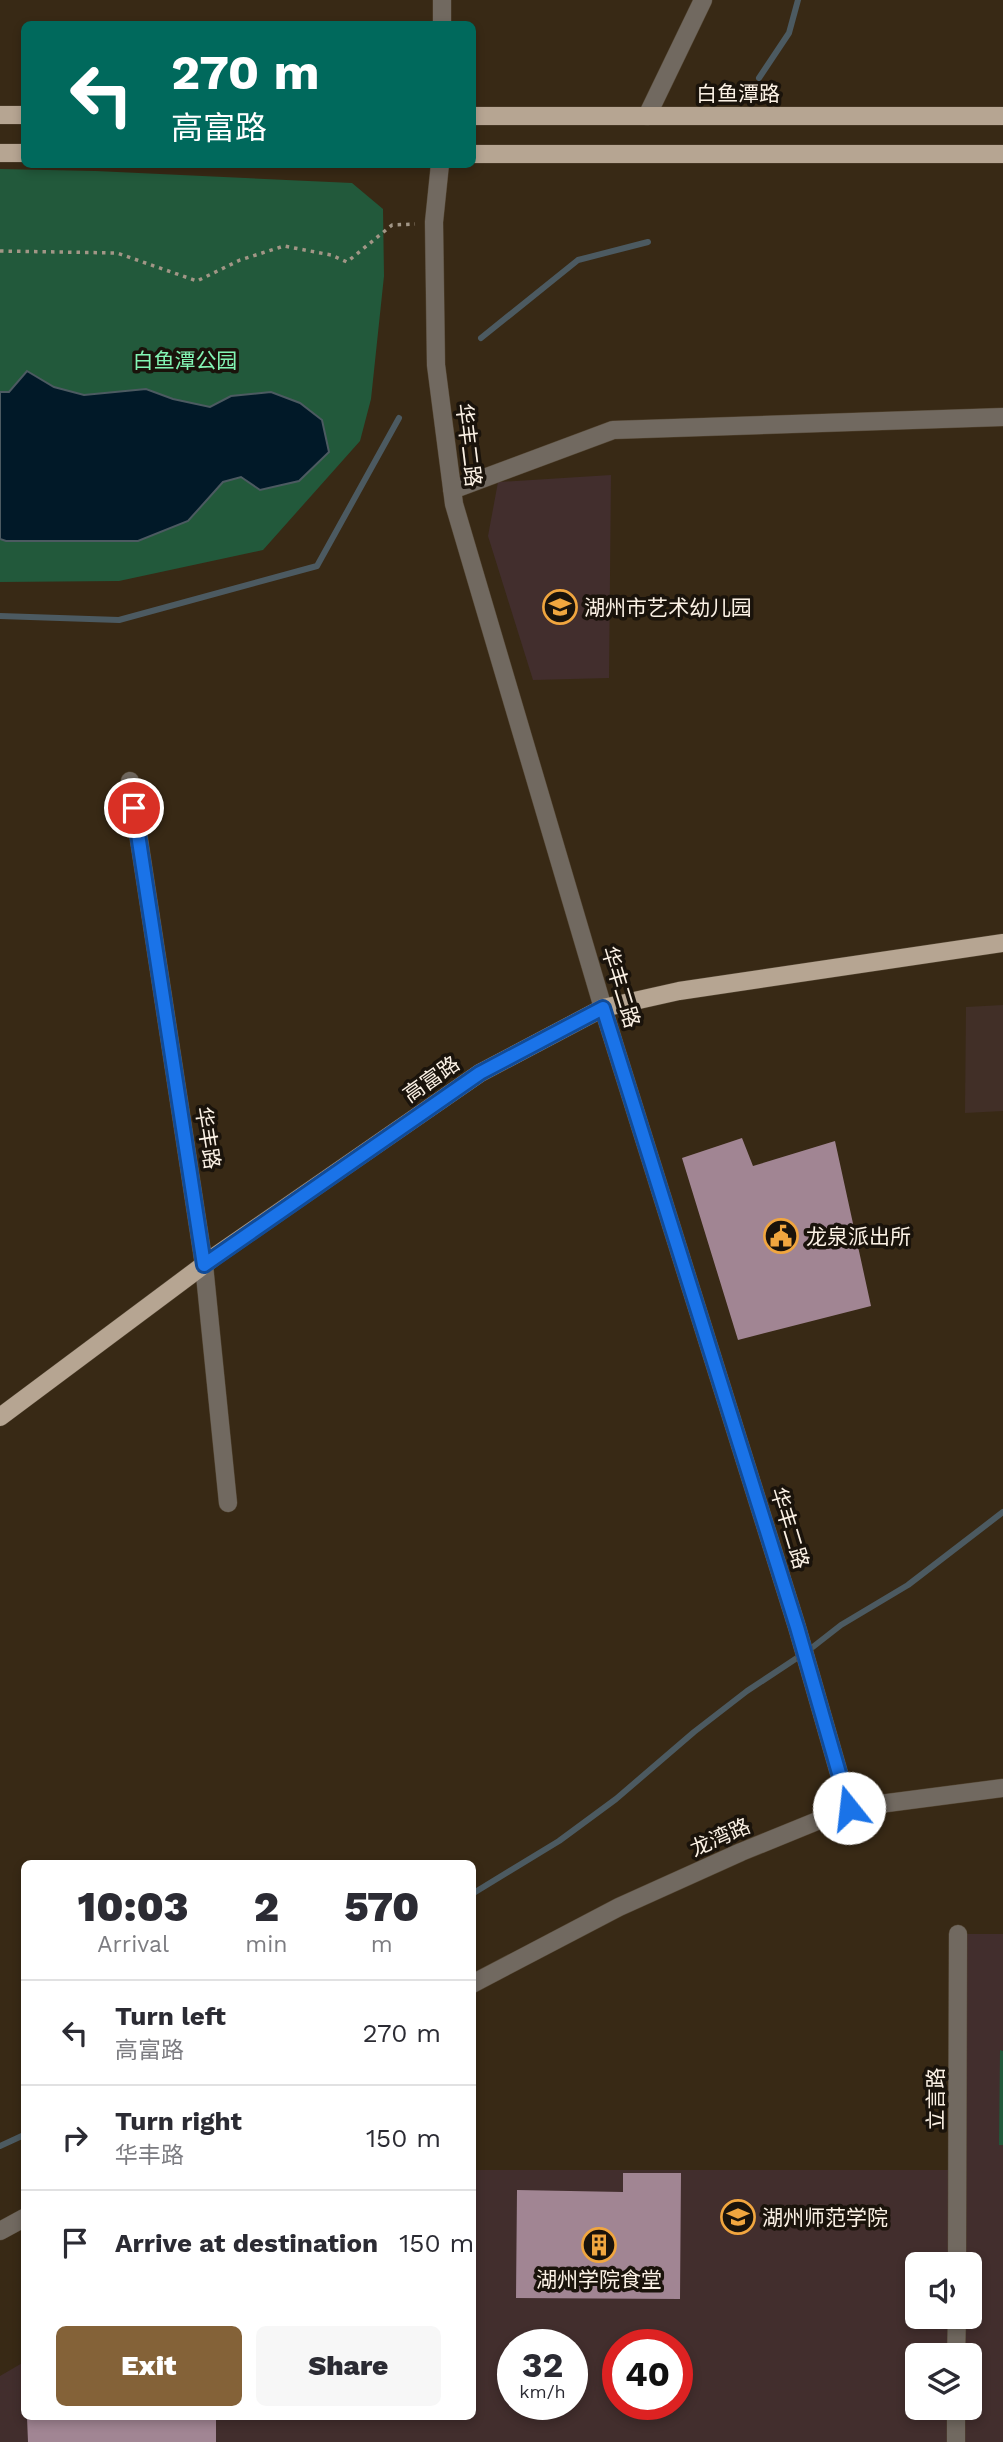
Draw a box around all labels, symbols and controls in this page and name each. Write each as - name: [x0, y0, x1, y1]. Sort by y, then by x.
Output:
- text: 270 m: [171, 43, 320, 101]
- icon: left: [56, 49, 147, 140]
- street label: 白鱼潭路: [696, 81, 780, 106]
- text: 高富路: [171, 109, 267, 147]
- park label: 白鱼潭公园: [133, 348, 238, 373]
- street label: 华丰二路: [451, 402, 487, 488]
- school or university icon: 湖州市艺术幼儿园: [541, 588, 579, 626]
- place label: 湖州市艺术幼儿园: [584, 595, 752, 620]
- pin: [104, 778, 164, 838]
- icon: arrive: [115, 789, 153, 827]
- street label: 华丰二路: [597, 943, 645, 1031]
- street label: 高富路: [398, 1051, 464, 1107]
- street label: 华丰路: [191, 1105, 225, 1171]
- public building icon: 龙泉派出所: [762, 1217, 800, 1255]
- place label: 龙泉派出所: [806, 1224, 911, 1249]
- street label: 华丰二路: [766, 1484, 814, 1572]
- position arrow: [812, 1771, 886, 1845]
- street label: 龙湾路: [686, 1813, 754, 1861]
- text: 10:03: [78, 1882, 189, 1931]
- text: 2: [254, 1882, 279, 1931]
- text: 570: [344, 1882, 419, 1931]
- text: Arrival: [97, 1931, 169, 1958]
- text: min: [245, 1931, 288, 1958]
- text: m: [371, 1931, 393, 1958]
- text: Turn left: [115, 2001, 226, 2031]
- icon: left: [56, 2014, 94, 2052]
- text: 270 m: [362, 2018, 441, 2048]
- text: 高富路: [115, 2037, 184, 2064]
- street label: 立言路: [923, 2068, 948, 2131]
- text: Turn right: [115, 2106, 242, 2136]
- icon: right: [56, 2119, 94, 2157]
- text: 150 m: [366, 2123, 441, 2153]
- text: 华丰路: [115, 2142, 184, 2169]
- school or university icon: 湖州师范学院: [719, 2198, 757, 2236]
- place label: 湖州师范学院: [762, 2205, 888, 2230]
- icon: arrive: [56, 2224, 94, 2262]
- building icon: 湖州学院食堂: [580, 2226, 618, 2264]
- text: Arrive at destination: [115, 2228, 378, 2258]
- text: 150 m: [399, 2228, 474, 2258]
- map controls: [905, 2252, 982, 2420]
- button: sound: [905, 2252, 982, 2329]
- place label: 湖州学院食堂: [536, 2267, 662, 2292]
- button: Exit: [56, 2326, 242, 2406]
- button: Share: [256, 2326, 441, 2406]
- speed limit sign: 40: [602, 2329, 693, 2420]
- button: layers: [905, 2343, 982, 2420]
- text: 32: [522, 2344, 563, 2386]
- text: km/h: [519, 2381, 566, 2402]

